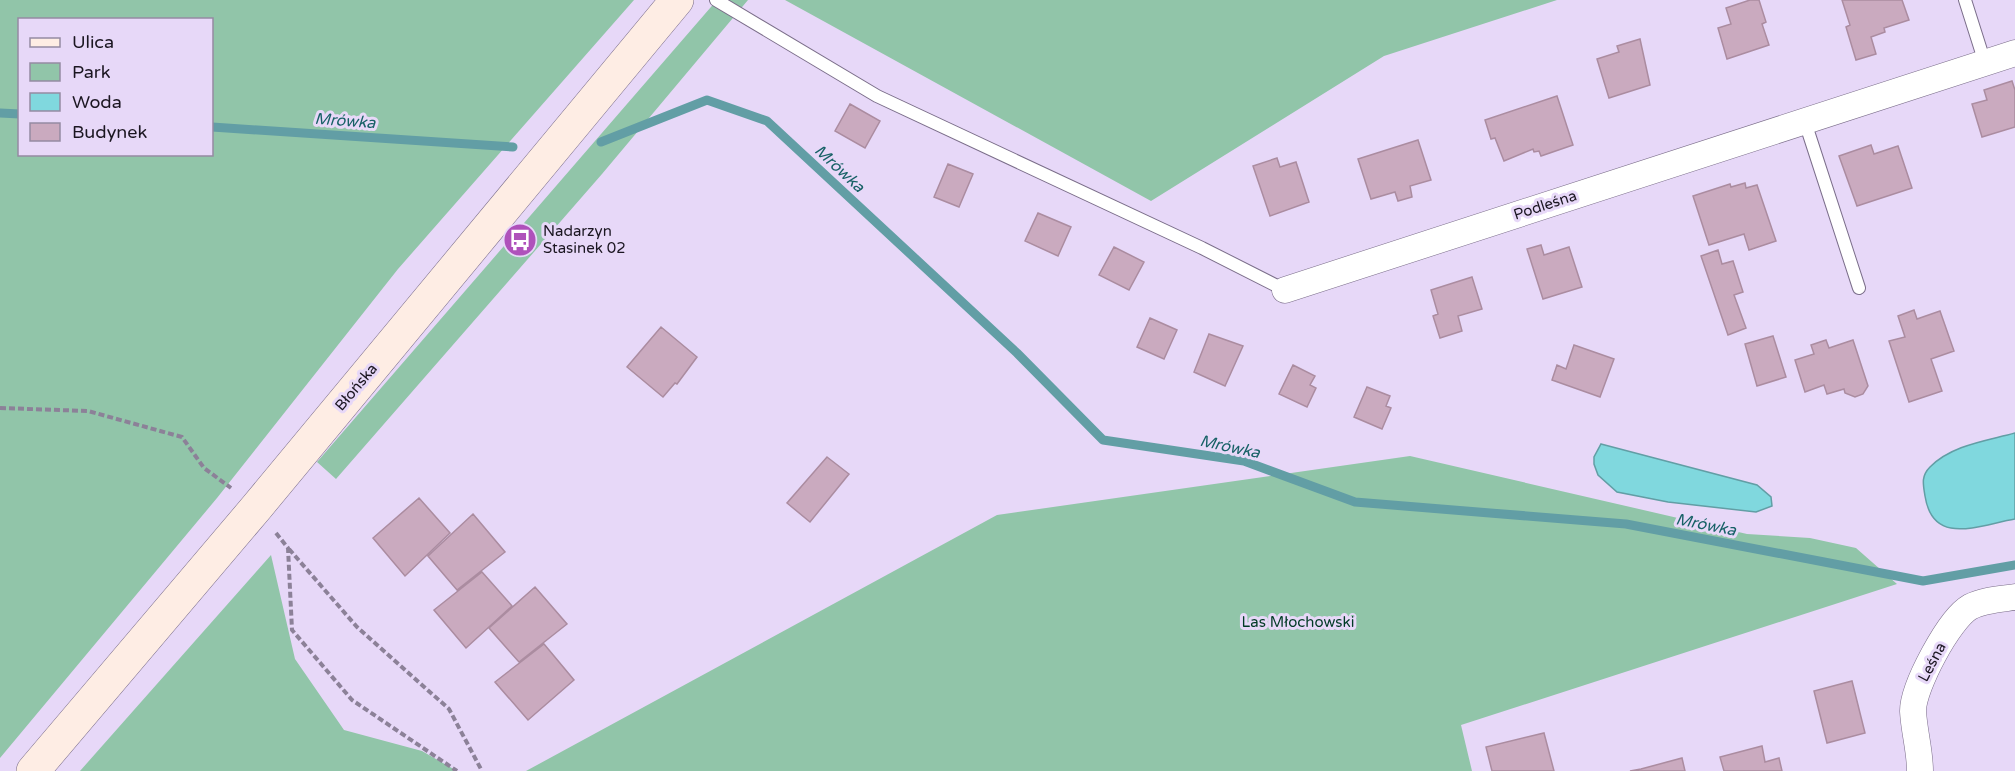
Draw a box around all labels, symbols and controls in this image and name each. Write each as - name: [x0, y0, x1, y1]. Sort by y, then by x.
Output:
- legend: [18, 18, 213, 156]
- text: Ulica: [72, 31, 114, 53]
- text: Park: [72, 61, 111, 83]
- text: Woda: [72, 91, 122, 113]
- water label: Mrówka: [314, 109, 377, 133]
- text: Budynek: [72, 121, 147, 143]
- water label: Mrówka: [810, 141, 869, 198]
- street label: Podleśna: [1511, 186, 1579, 224]
- bus stop icon: Nadarzyn Stasinek 02: [502, 222, 538, 258]
- place label: Nadarzyn Stasinek 02: [543, 222, 626, 257]
- street label: Błońska: [331, 360, 381, 414]
- water label: Mrówka: [1198, 431, 1263, 463]
- water label: Mrówka: [1674, 509, 1739, 541]
- park label: Las Młochowski: [1242, 613, 1354, 631]
- street label: Leśna: [1914, 639, 1950, 685]

